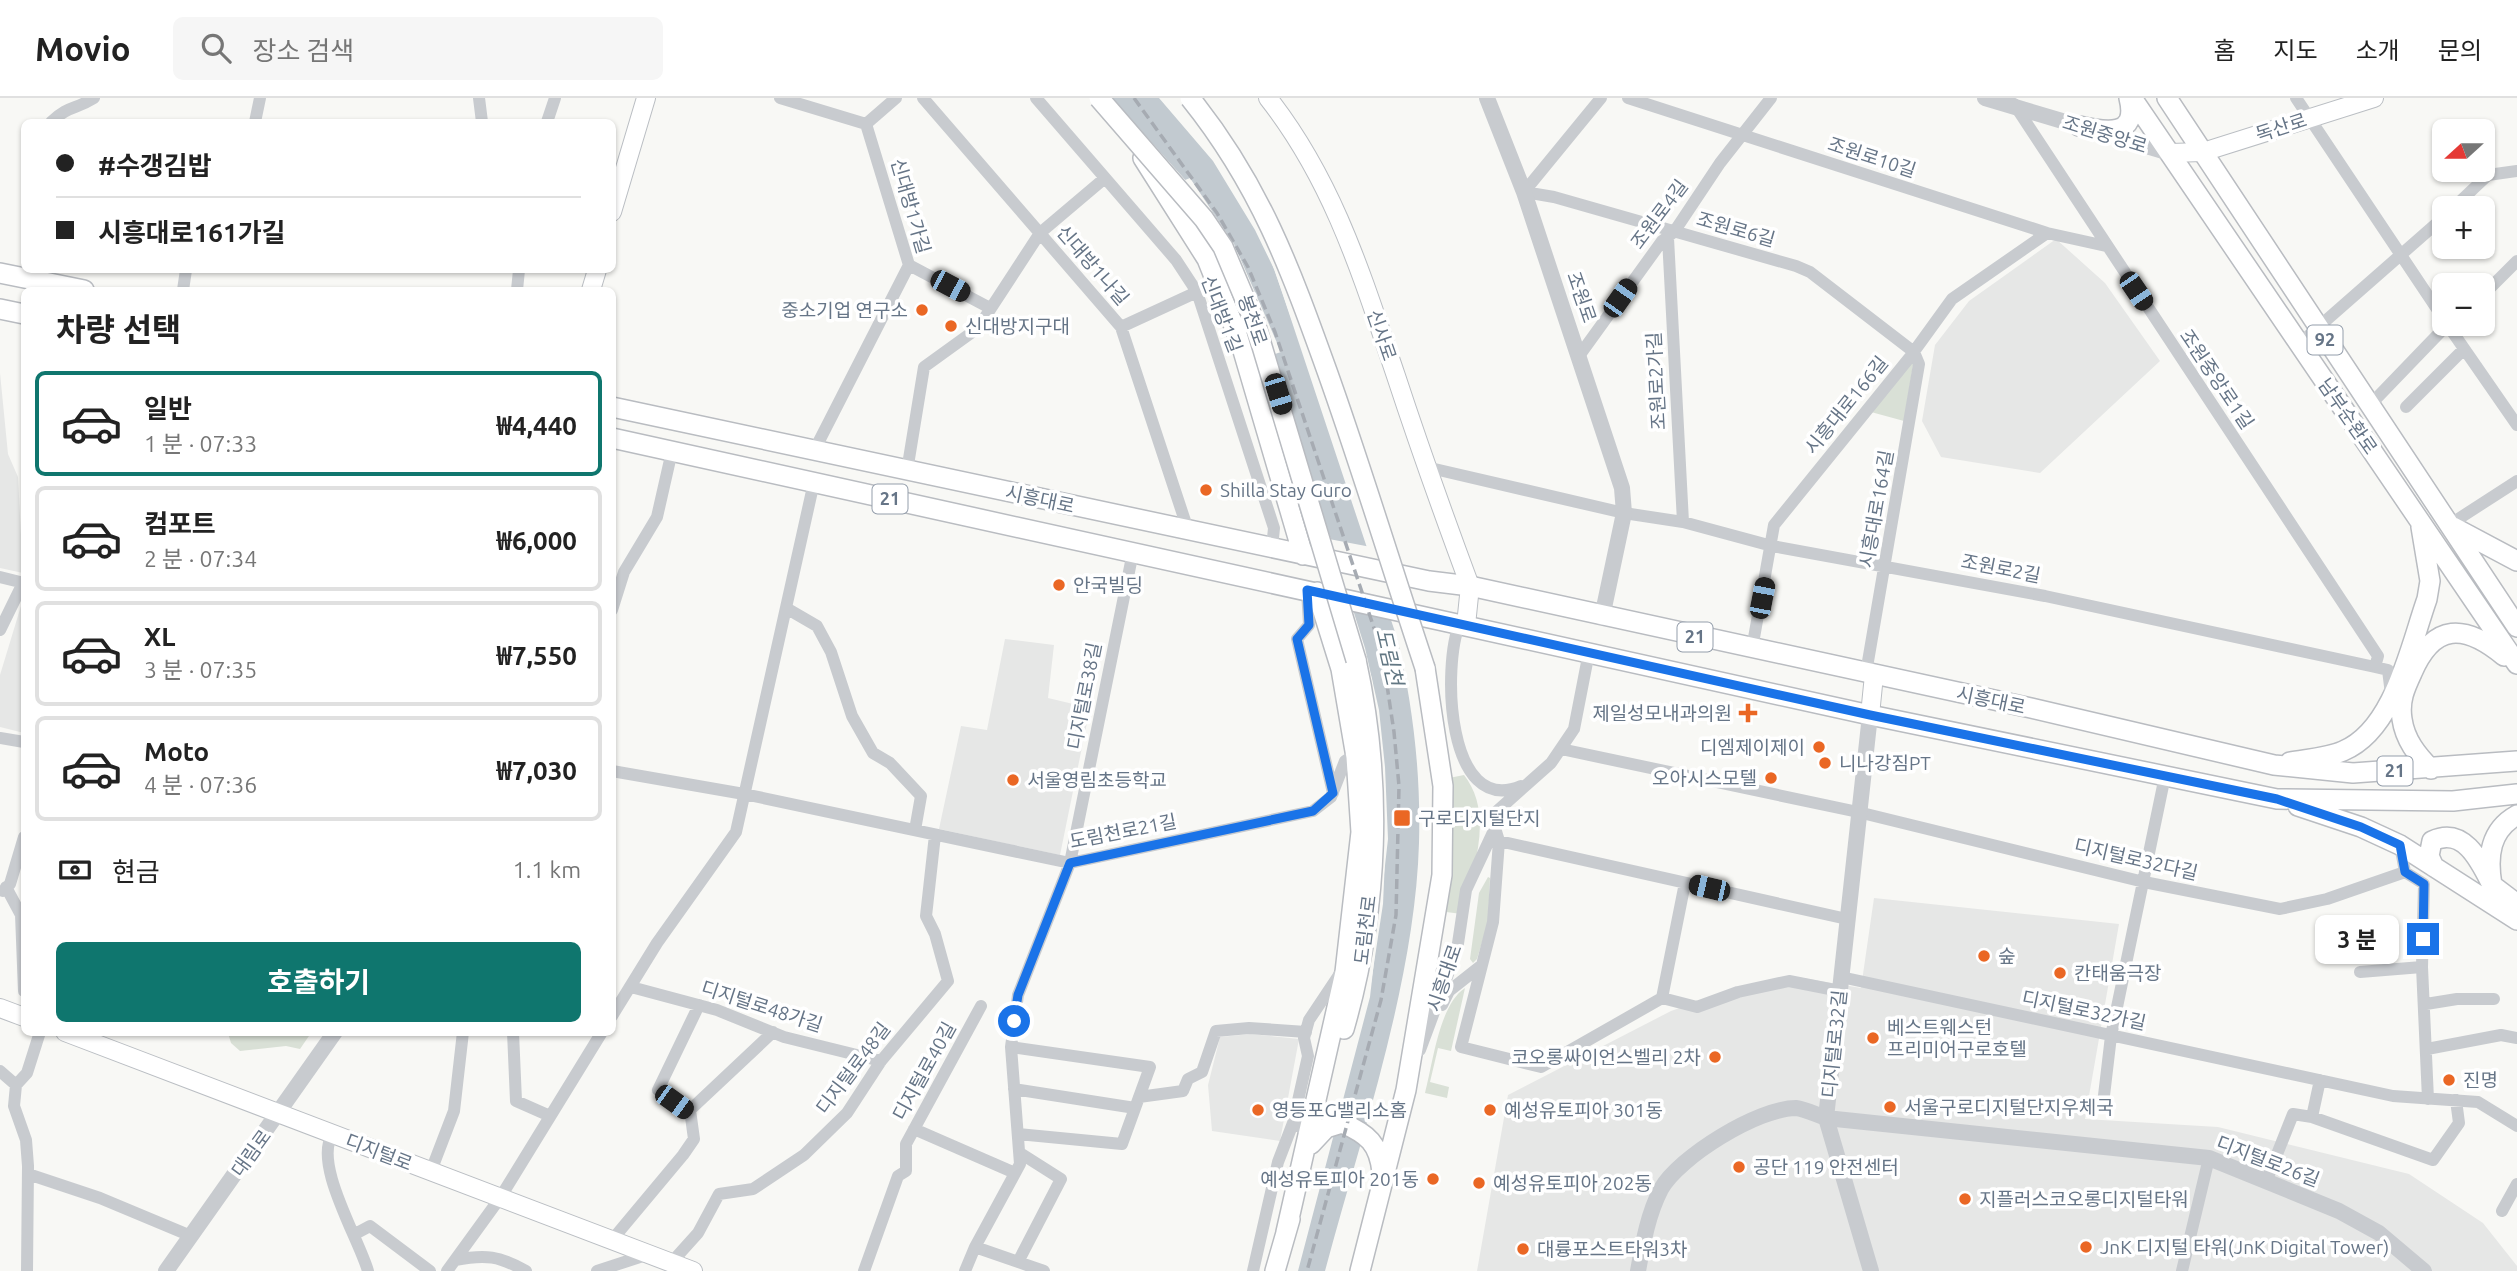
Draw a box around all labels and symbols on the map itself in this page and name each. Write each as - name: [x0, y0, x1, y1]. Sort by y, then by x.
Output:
- street label: 독산로: [2253, 108, 2309, 146]
- street label: 조원중앙로: [2060, 111, 2150, 157]
- north arrow: [2432, 119, 2496, 182]
- street label: 조원로10길: [1825, 132, 1919, 182]
- street label: 신대방1가길: [887, 156, 935, 256]
- street label: 조원로4길: [1626, 175, 1692, 253]
- street label: 조원로6길: [1694, 207, 1778, 251]
- street label: 신대방1나길: [1053, 221, 1133, 309]
- car: [927, 267, 974, 305]
- car: [2116, 268, 2157, 314]
- street label: 조원로: [1563, 269, 1601, 325]
- street label: 신대방1길: [1197, 272, 1247, 356]
- car: [1600, 275, 1641, 321]
- street label: 봉천로: [1234, 292, 1272, 348]
- place label: 중소기업 연구소: [781, 299, 908, 321]
- marker: 중소기업 연구소: [914, 302, 930, 318]
- street label: 신사로: [1363, 307, 1401, 363]
- place label: 신대방지구대: [965, 315, 1070, 337]
- marker: 신대방지구대: [943, 318, 959, 334]
- street label: 조원중앙로1길: [2176, 325, 2258, 433]
- road number: 92: [2308, 326, 2342, 354]
- street label: 조원로2가길: [1642, 331, 1670, 431]
- street label: 시흥대로166길: [1800, 352, 1892, 458]
- car: [1262, 371, 1295, 417]
- street label: 남부순환로: [2314, 374, 2382, 458]
- street label: 시흥대로164길: [1855, 448, 1897, 570]
- place label: Shilla Stay Guro: [1220, 479, 1352, 501]
- street label: 시흥대로: [1004, 481, 1076, 517]
- marker: Shilla Stay Guro: [1198, 482, 1214, 498]
- road number: 21: [872, 484, 908, 514]
- street label: 조원로2길: [1959, 550, 2043, 586]
- place label: 안국빌딩: [1073, 574, 1143, 596]
- car: [1748, 575, 1777, 621]
- marker: 안국빌딩: [1051, 577, 1067, 593]
- road number: 21: [1678, 622, 1712, 652]
- water label: 도림천: [1372, 626, 1409, 690]
- street label: 디지털로38길: [1063, 640, 1105, 752]
- street label: 시흥대로: [1955, 682, 2027, 718]
- place label: 제일성모내과의원: [1592, 702, 1732, 724]
- marker: 제일성모내과의원: [1738, 703, 1758, 723]
- place label: 디엠제이제이: [1700, 736, 1805, 758]
- marker: 디엠제이제이: [1811, 739, 1827, 755]
- place label: 니나강짐PT: [1839, 752, 1931, 774]
- marker: 니나강짐PT: [1817, 755, 1833, 771]
- road number: 21: [2378, 756, 2412, 786]
- place label: 오아시스모텔: [1652, 767, 1757, 789]
- place label: 서울영림초등학교: [1027, 769, 1167, 791]
- marker: 오아시스모텔: [1763, 770, 1779, 786]
- marker: 서울영림초등학교: [1005, 772, 1021, 788]
- place label: 구로디지털단지: [1418, 807, 1540, 829]
- marker: 구로디지털단지: [1392, 808, 1412, 828]
- street label: 도림천로21길: [1067, 810, 1179, 852]
- street label: 디지털로32다길: [2072, 834, 2200, 884]
- car: [1687, 873, 1732, 903]
- street label: 도림천로: [1350, 894, 1380, 966]
- callout: 3 분: [2314, 914, 2398, 964]
- route end: [2407, 923, 2439, 955]
- street label: 시흥대로: [1422, 941, 1466, 1015]
- place label: 숲: [1998, 945, 2015, 967]
- marker: 숲: [1976, 948, 1992, 964]
- place label: 칸태움극장: [2074, 962, 2161, 984]
- marker: 칸태움극장: [2052, 965, 2068, 981]
- street label: 디지털로48가길: [699, 976, 825, 1036]
- street label: 디지털로32가길: [2020, 986, 2148, 1034]
- street label: 디지털로32길: [1817, 989, 1851, 1099]
- route start: [998, 1005, 1030, 1037]
- place label: 베스트웨스턴 프리미어구로호텔: [1887, 1016, 2027, 1060]
- street label: 디지털로48길: [811, 1018, 895, 1118]
- street label: 디지털로40길: [888, 1018, 960, 1124]
- marker: 베스트웨스턴 프리미어구로호텔: [1865, 1030, 1881, 1046]
- place label: 코오롱싸이언스벨리 2차: [1511, 1046, 1701, 1068]
- marker: 코오롱싸이언스벨리 2차: [1707, 1049, 1723, 1065]
- place label: 진명: [2463, 1069, 2498, 1091]
- marker: 진명: [2441, 1072, 2457, 1088]
- car: [651, 1081, 698, 1123]
- place label: 서울구로디지털단지우체국: [1904, 1096, 2114, 1118]
- place label: 영등포G밸리소홈: [1272, 1099, 1407, 1121]
- place label: 예성유토피아 301동: [1504, 1099, 1663, 1121]
- marker: 서울구로디지털단지우체국: [1882, 1099, 1898, 1115]
- marker: 영등포G밸리소홈: [1250, 1102, 1266, 1118]
- marker: 예성유토피아 301동: [1482, 1102, 1498, 1118]
- street label: 대림로: [227, 1125, 275, 1181]
- street label: 디지털로: [342, 1129, 416, 1175]
- street label: 디지털로26길: [2213, 1131, 2323, 1191]
- place label: 공단 119 안전센터: [1753, 1156, 1899, 1178]
- marker: 공단 119 안전센터: [1731, 1159, 1747, 1175]
- place label: 예성유토피아 201동: [1260, 1168, 1419, 1190]
- marker: 예성유토피아 201동: [1425, 1171, 1441, 1187]
- place label: 예성유토피아 202동: [1493, 1172, 1652, 1194]
- marker: 예성유토피아 202동: [1471, 1175, 1487, 1191]
- place label: 지플러스코오롱디지털타워: [1979, 1188, 2189, 1210]
- marker: 지플러스코오롱디지털타워: [1957, 1191, 1973, 1207]
- place label: JnK 디지털 타워(JnK Digital Tower): [2100, 1236, 2389, 1258]
- place label: 대륭포스트타워3차: [1537, 1238, 1688, 1260]
- marker: JnK 디지털 타워(JnK Digital Tower): [2078, 1239, 2094, 1255]
- marker: 대륭포스트타워3차: [1515, 1241, 1531, 1257]

